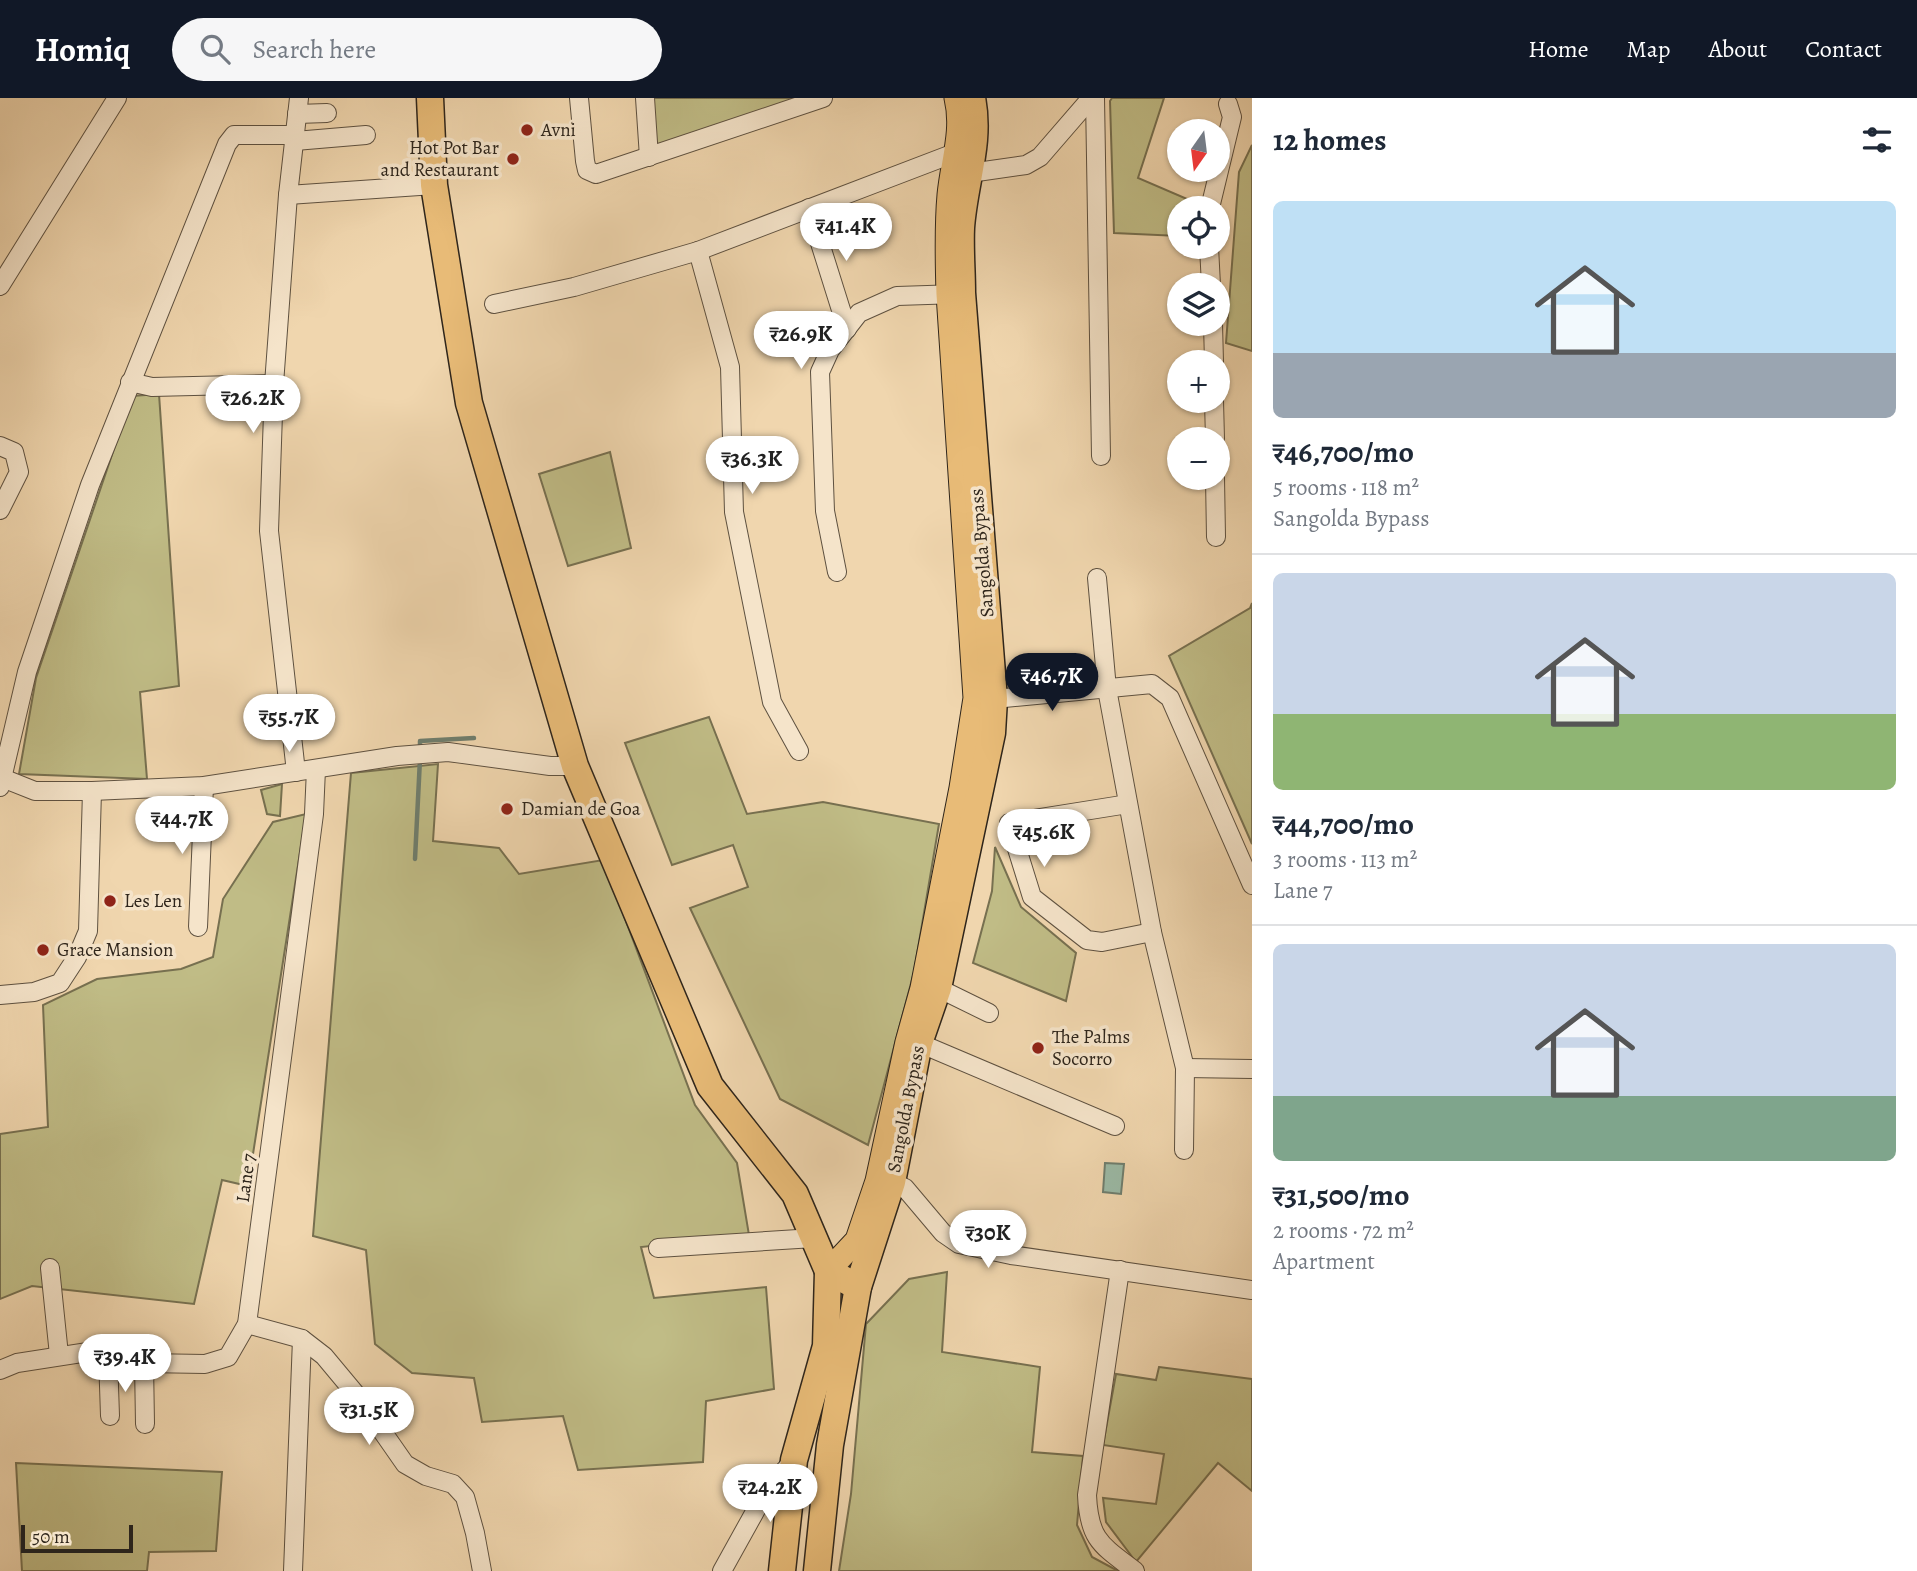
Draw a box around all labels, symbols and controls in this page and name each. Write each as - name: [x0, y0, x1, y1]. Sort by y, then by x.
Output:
- search box: [172, 18, 662, 81]
- text: Homiq: [35, 27, 130, 72]
- icon: search: [196, 30, 234, 68]
- text: Search here: [252, 32, 376, 67]
- text: Home: [1528, 33, 1589, 65]
- text: Map: [1627, 33, 1671, 65]
- text: About: [1709, 33, 1767, 65]
- text: Contact: [1805, 33, 1882, 65]
- place label: Avni: [540, 117, 576, 143]
- north arrow: [1167, 119, 1230, 182]
- map controls: [1167, 119, 1230, 490]
- text: 12 homes: [1273, 120, 1386, 160]
- icon: filters: [1858, 121, 1896, 159]
- marker: Avni: [519, 122, 535, 138]
- place label: Hot Pot Bar and Restaurant: [381, 135, 499, 183]
- marker: Hot Pot Bar and Restaurant: [505, 151, 521, 167]
- button: locate: [1167, 196, 1230, 259]
- pin: ₹41.4K: [789, 204, 903, 263]
- text: ₹41.4K: [816, 210, 876, 241]
- icon: home: [1522, 247, 1648, 373]
- button: layers: [1167, 273, 1230, 336]
- pin: ₹26.9K: [744, 312, 858, 371]
- text: ₹26.9K: [770, 318, 832, 349]
- button: +: [1167, 350, 1230, 413]
- pin: ₹26.2K: [196, 376, 310, 435]
- text: ₹26.2K: [222, 382, 285, 413]
- button: −: [1167, 427, 1230, 490]
- text: ₹46,700/mo: [1273, 432, 1414, 472]
- pin: ₹36.3K: [695, 436, 809, 496]
- text: ₹36.3K: [722, 443, 782, 474]
- text: 5 rooms · 118 m²: [1273, 472, 1419, 503]
- street label: Sangolda Bypass: [963, 488, 1001, 618]
- text: Sangolda Bypass: [1273, 503, 1429, 534]
- icon: home: [1522, 619, 1648, 745]
- pin: ₹46.7K: [995, 654, 1109, 713]
- text: ₹46.7K: [1021, 660, 1083, 691]
- pin: ₹55.7K: [232, 694, 346, 754]
- text: ₹55.7K: [259, 701, 319, 732]
- pin: ₹44.7K: [125, 796, 239, 856]
- place label: Damian de Goa: [521, 796, 641, 822]
- marker: Damian de Goa: [499, 801, 515, 817]
- text: ₹44.7K: [151, 803, 213, 834]
- text: ₹44,700/mo: [1273, 804, 1414, 844]
- pin: ₹45.6K: [987, 810, 1101, 869]
- text: ₹45.6K: [1013, 816, 1075, 847]
- text: 3 rooms · 113 m²: [1273, 844, 1417, 875]
- text: Lane 7: [1273, 875, 1333, 906]
- place label: Les Len: [124, 888, 182, 914]
- marker: Les Len: [102, 893, 118, 909]
- place label: Grace Mansion: [57, 937, 173, 963]
- marker: Grace Mansion: [35, 942, 51, 958]
- icon: home: [1522, 990, 1648, 1116]
- place label: The Palms Socorro: [1052, 1024, 1130, 1072]
- marker: The Palms Socorro: [1030, 1040, 1046, 1056]
- street label: Sangolda Bypass: [881, 1043, 931, 1175]
- street label: Lane 7: [230, 1152, 262, 1204]
- text: ₹31,500/mo: [1273, 1175, 1409, 1215]
- pin: ₹30K: [947, 1210, 1029, 1270]
- text: 2 rooms · 72 m²: [1273, 1215, 1414, 1246]
- text: ₹30K: [965, 1217, 1011, 1248]
- text: Apartment: [1273, 1246, 1375, 1277]
- pin: ₹39.4K: [68, 1334, 182, 1394]
- text: ₹39.4K: [94, 1341, 156, 1372]
- pin: ₹31.5K: [312, 1388, 426, 1447]
- text: ₹31.5K: [340, 1394, 398, 1425]
- pin: ₹24.2K: [713, 1464, 827, 1524]
- text: ₹24.2K: [738, 1471, 802, 1502]
- scale bar: [21, 1522, 133, 1554]
- text: 50 m: [32, 1524, 70, 1550]

